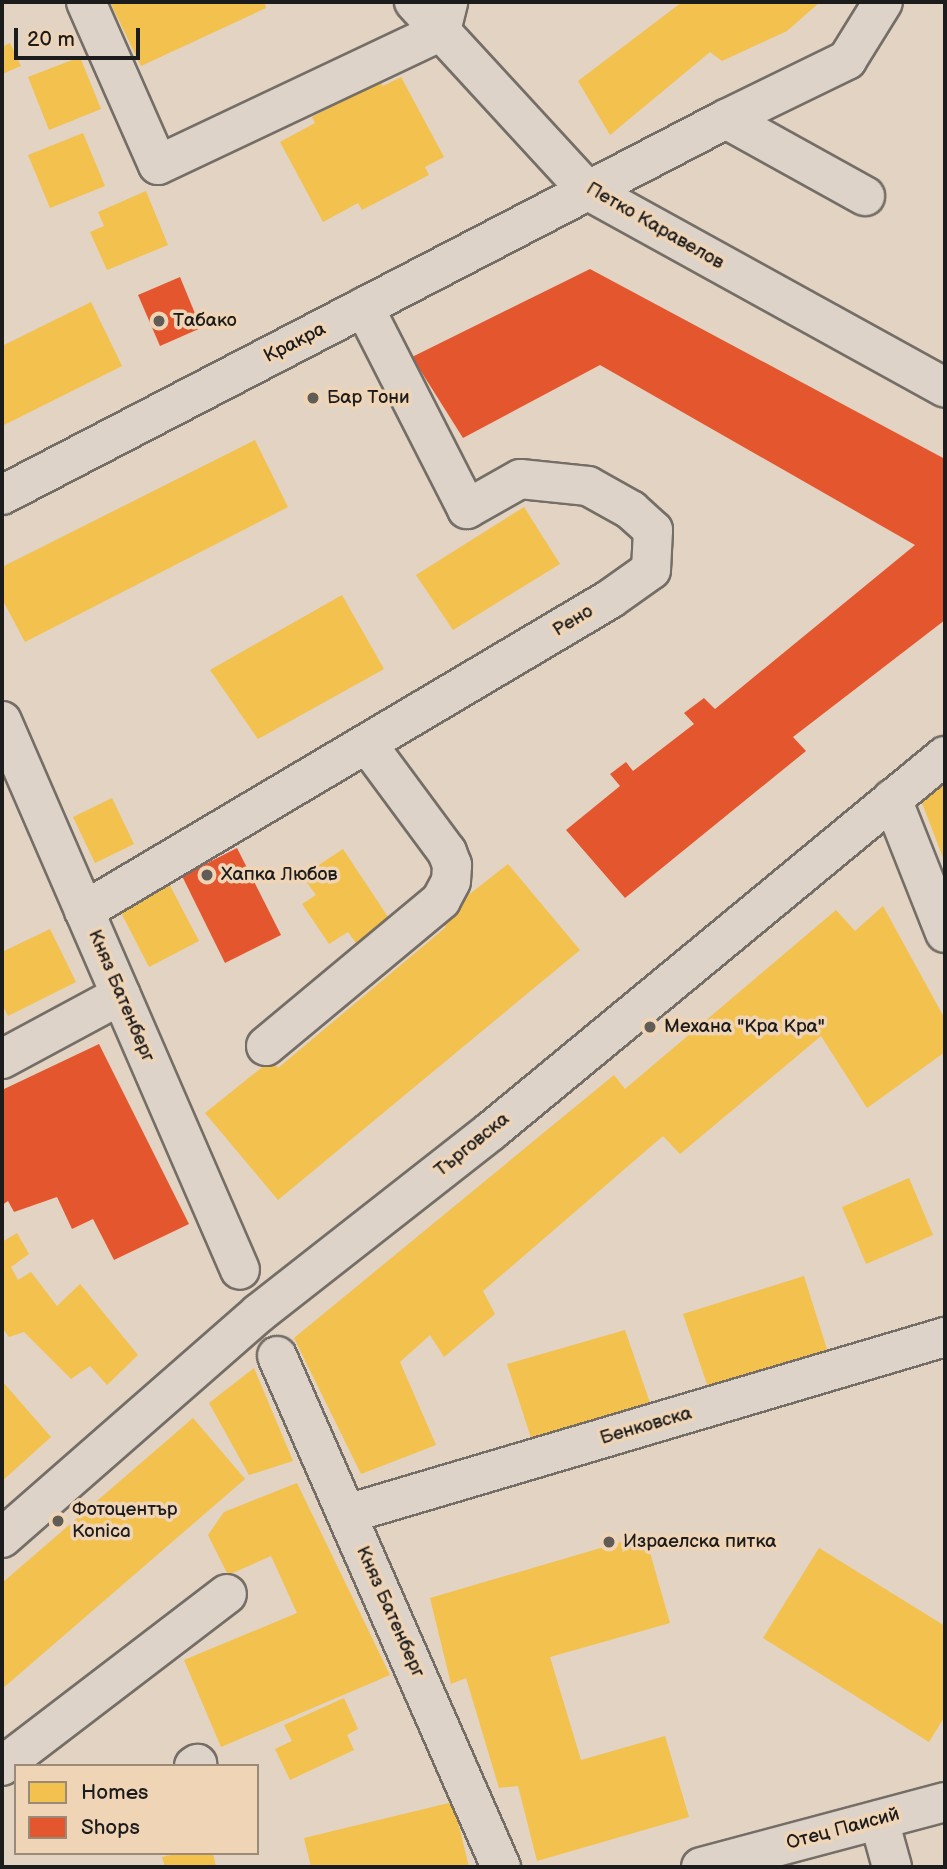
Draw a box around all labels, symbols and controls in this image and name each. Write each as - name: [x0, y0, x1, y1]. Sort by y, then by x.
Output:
- scale bar: [18, 14, 144, 58]
- text: 20 m: [27, 27, 75, 52]
- street label: Петко Каравелов: [582, 177, 728, 275]
- place label: Табако: [173, 310, 237, 332]
- marker: Табако: [151, 313, 167, 329]
- street label: Кракра: [260, 318, 330, 368]
- place label: Бар Тони: [327, 387, 410, 409]
- marker: Бар Тони: [305, 390, 321, 406]
- street label: Рено: [549, 600, 597, 642]
- place label: Хапка Любов: [221, 864, 337, 886]
- marker: Хапка Любов: [199, 867, 215, 883]
- street label: Княз Батенберг: [83, 926, 159, 1066]
- place label: Механа "Кра Кра": [664, 1016, 825, 1038]
- marker: Механа "Кра Кра": [642, 1019, 658, 1035]
- street label: Търговска: [430, 1108, 514, 1182]
- street label: Бенковска: [597, 1402, 695, 1450]
- place label: Фотоцентър Konica: [72, 1499, 177, 1543]
- marker: Фотоцентър Konica: [50, 1513, 66, 1529]
- place label: Израелска питка: [623, 1531, 776, 1553]
- marker: Израелска питка: [601, 1534, 617, 1550]
- street label: Княз Батенберг: [351, 1543, 429, 1681]
- legend: [14, 1764, 259, 1855]
- text: Homes: [81, 1780, 149, 1805]
- street label: Отец Паисий: [784, 1803, 902, 1855]
- text: Shops: [81, 1815, 140, 1840]

